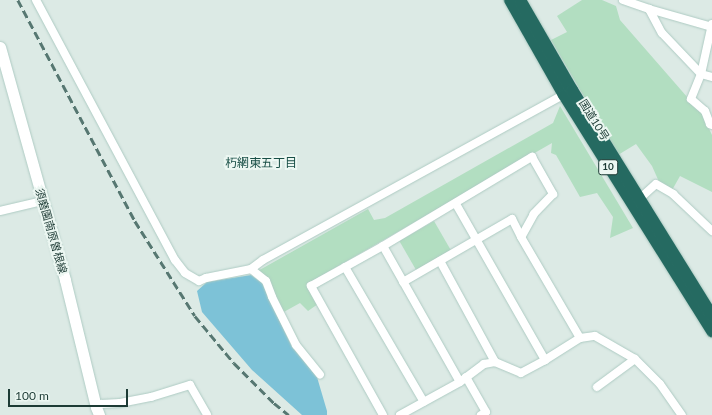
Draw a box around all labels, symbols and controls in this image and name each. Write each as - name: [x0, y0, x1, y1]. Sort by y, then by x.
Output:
- street label: 国道10号: [576, 97, 612, 143]
- district label: 朽網東五丁目: [225, 156, 297, 170]
- road number: 10: [598, 159, 618, 175]
- street label: 須磨園南原曽根線: [33, 187, 69, 275]
- scale bar: [10, 381, 130, 407]
- text: 100 m: [15, 388, 49, 403]

